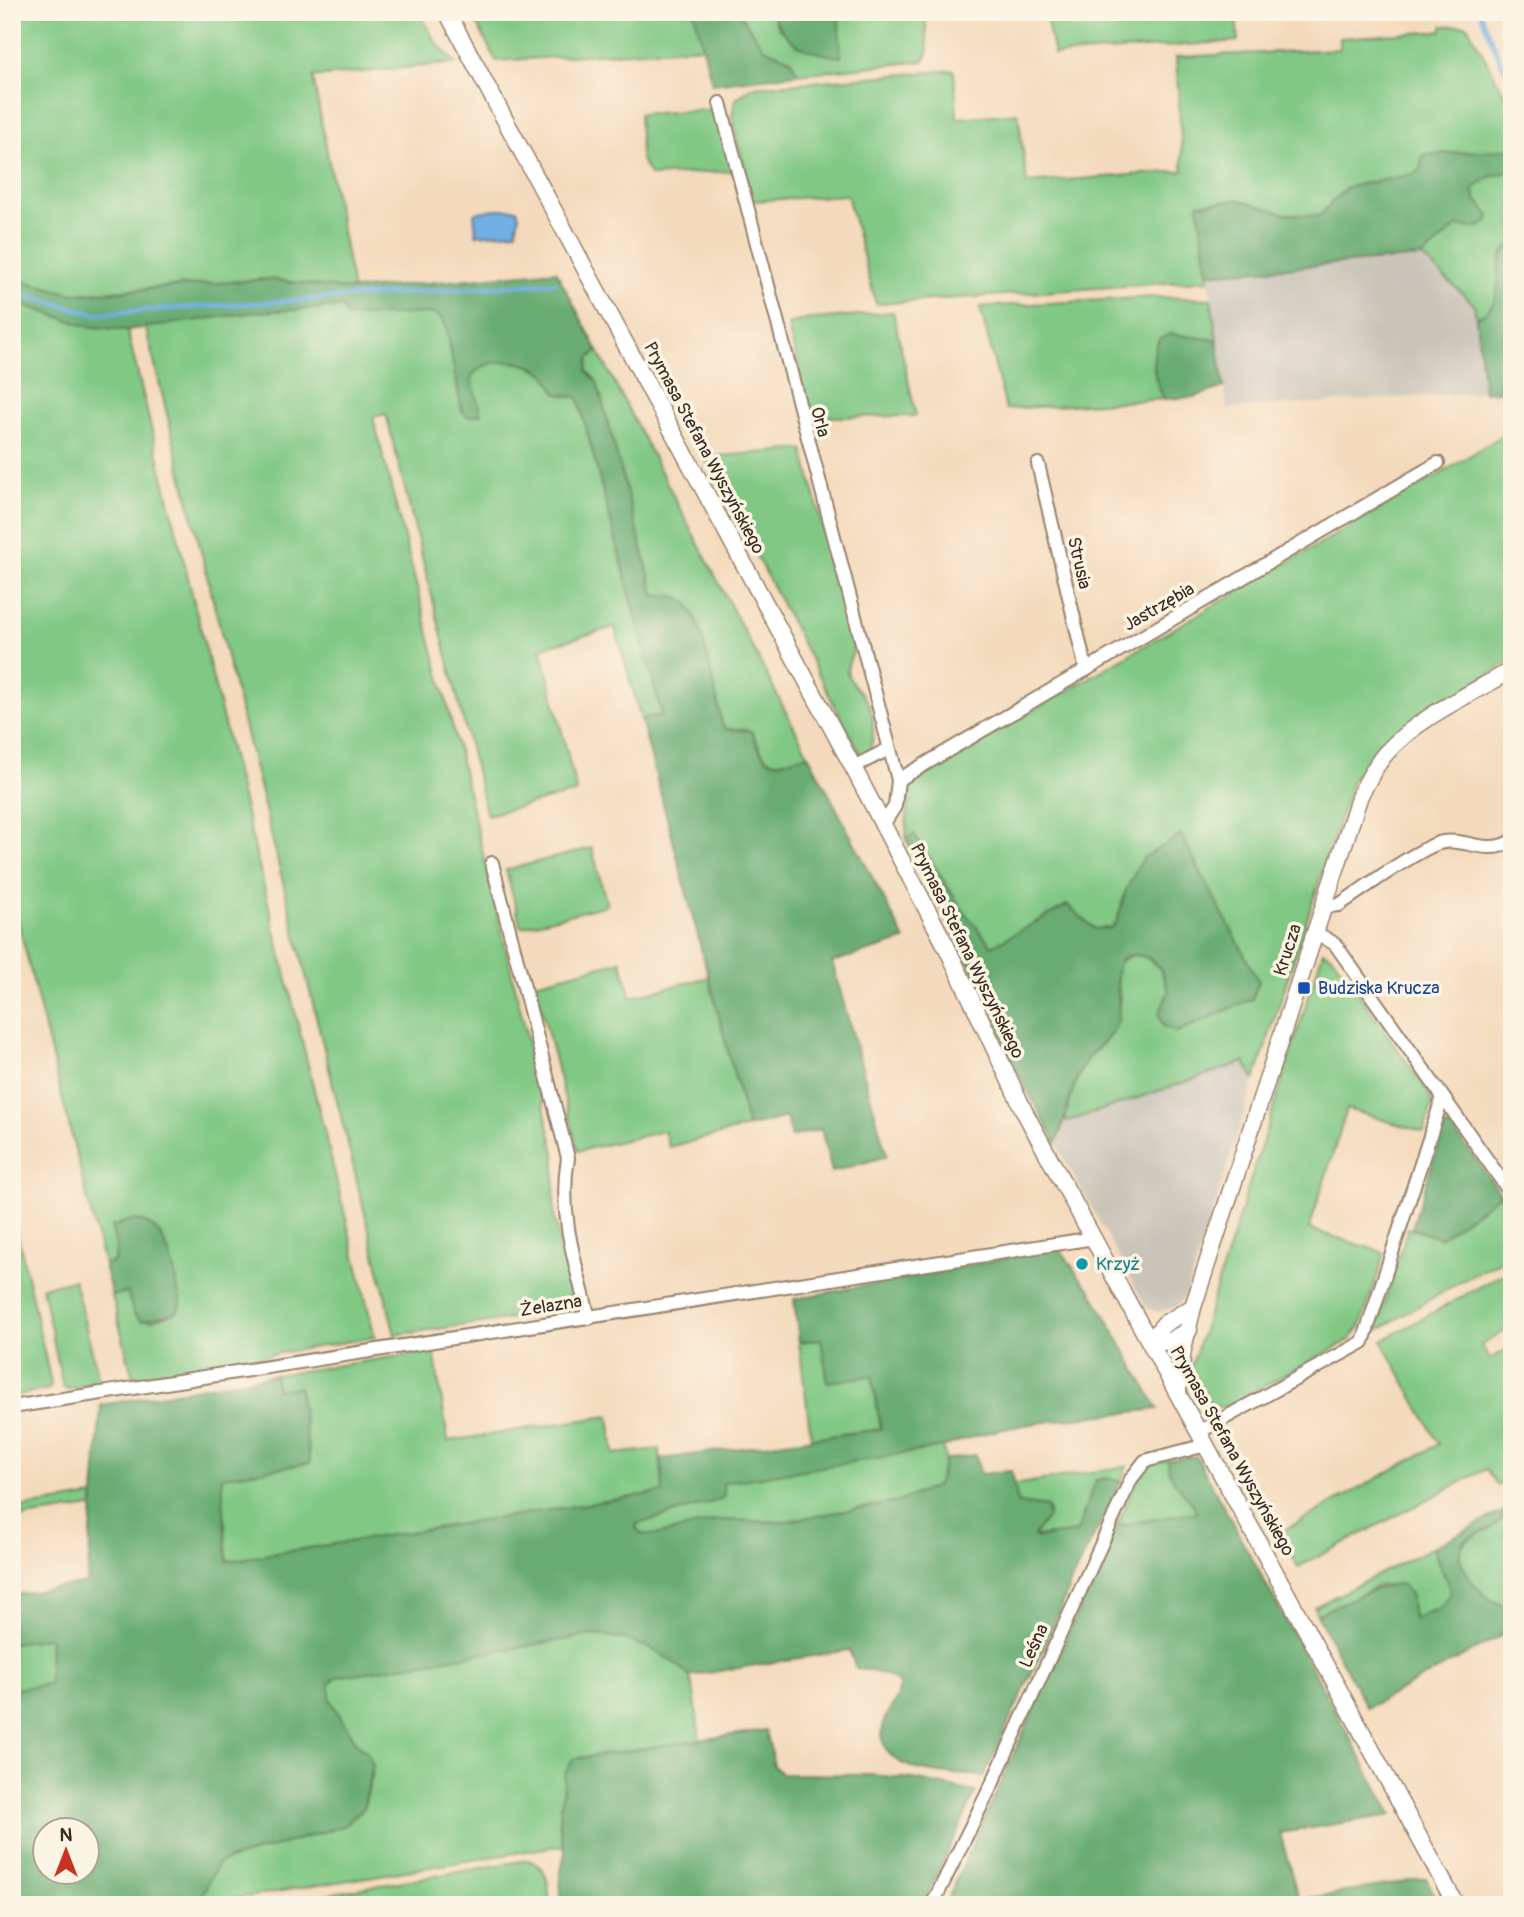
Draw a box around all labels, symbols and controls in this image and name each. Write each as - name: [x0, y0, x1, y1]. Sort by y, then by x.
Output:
- street label: Prymasa Stefana Wyszyńskiego: [638, 338, 770, 558]
- street label: Orla: [805, 404, 835, 440]
- street label: Strusia: [1062, 535, 1096, 591]
- street label: Jastrzębia: [1119, 578, 1199, 636]
- street label: Prymasa Stefana Wyszyńskiego: [905, 840, 1029, 1063]
- street label: Krucza: [1269, 921, 1307, 979]
- place label: Budziska Krucza: [1318, 977, 1440, 1000]
- marker: Budziska Krucza: [1296, 980, 1312, 996]
- place label: Krzyż: [1096, 1253, 1140, 1276]
- marker: Krzyż: [1074, 1256, 1090, 1272]
- street label: Żelazna: [518, 1290, 584, 1322]
- street label: Prymasa Stefana Wyszyńskiego: [1165, 1342, 1300, 1560]
- street label: Leśna: [1014, 1620, 1054, 1672]
- north arrow: [32, 1815, 102, 1885]
- text: N: [60, 1823, 73, 1847]

